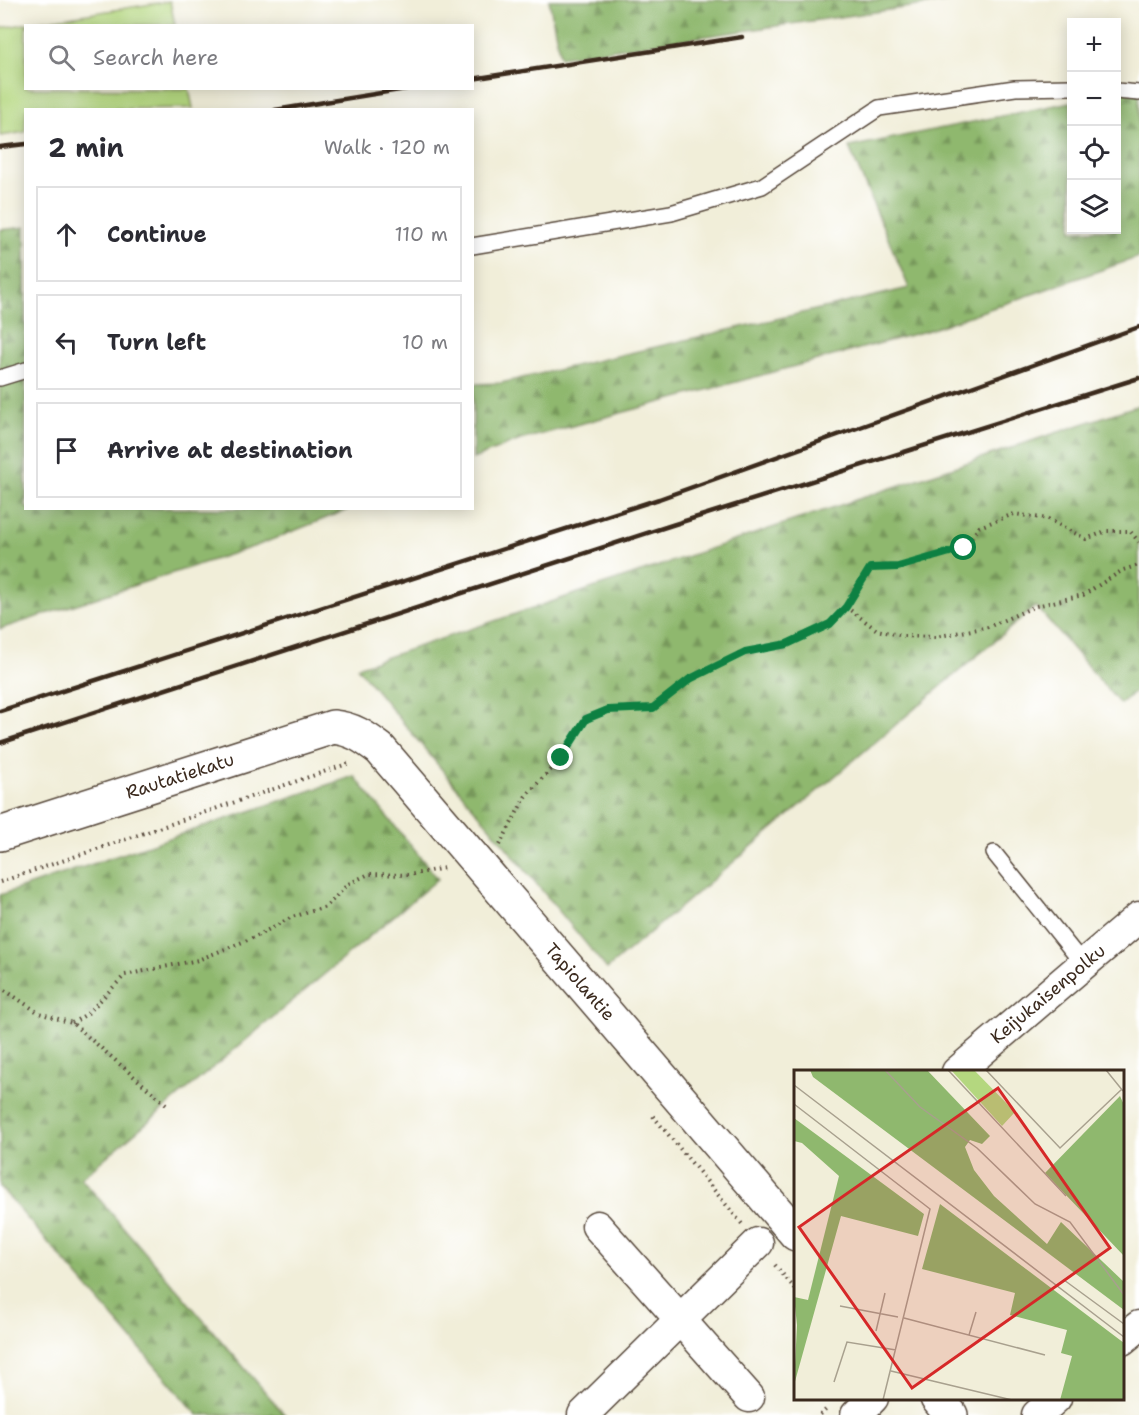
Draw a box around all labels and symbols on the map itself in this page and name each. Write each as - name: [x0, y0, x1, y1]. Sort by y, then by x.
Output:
- route start: [950, 534, 976, 560]
- route end: [547, 744, 573, 770]
- street label: Rautatiekatu: [123, 747, 237, 805]
- street label: Tapiolantie: [540, 938, 620, 1026]
- street label: Keijukaisenpolku: [986, 939, 1110, 1049]
- inset map: [794, 1070, 1124, 1400]

